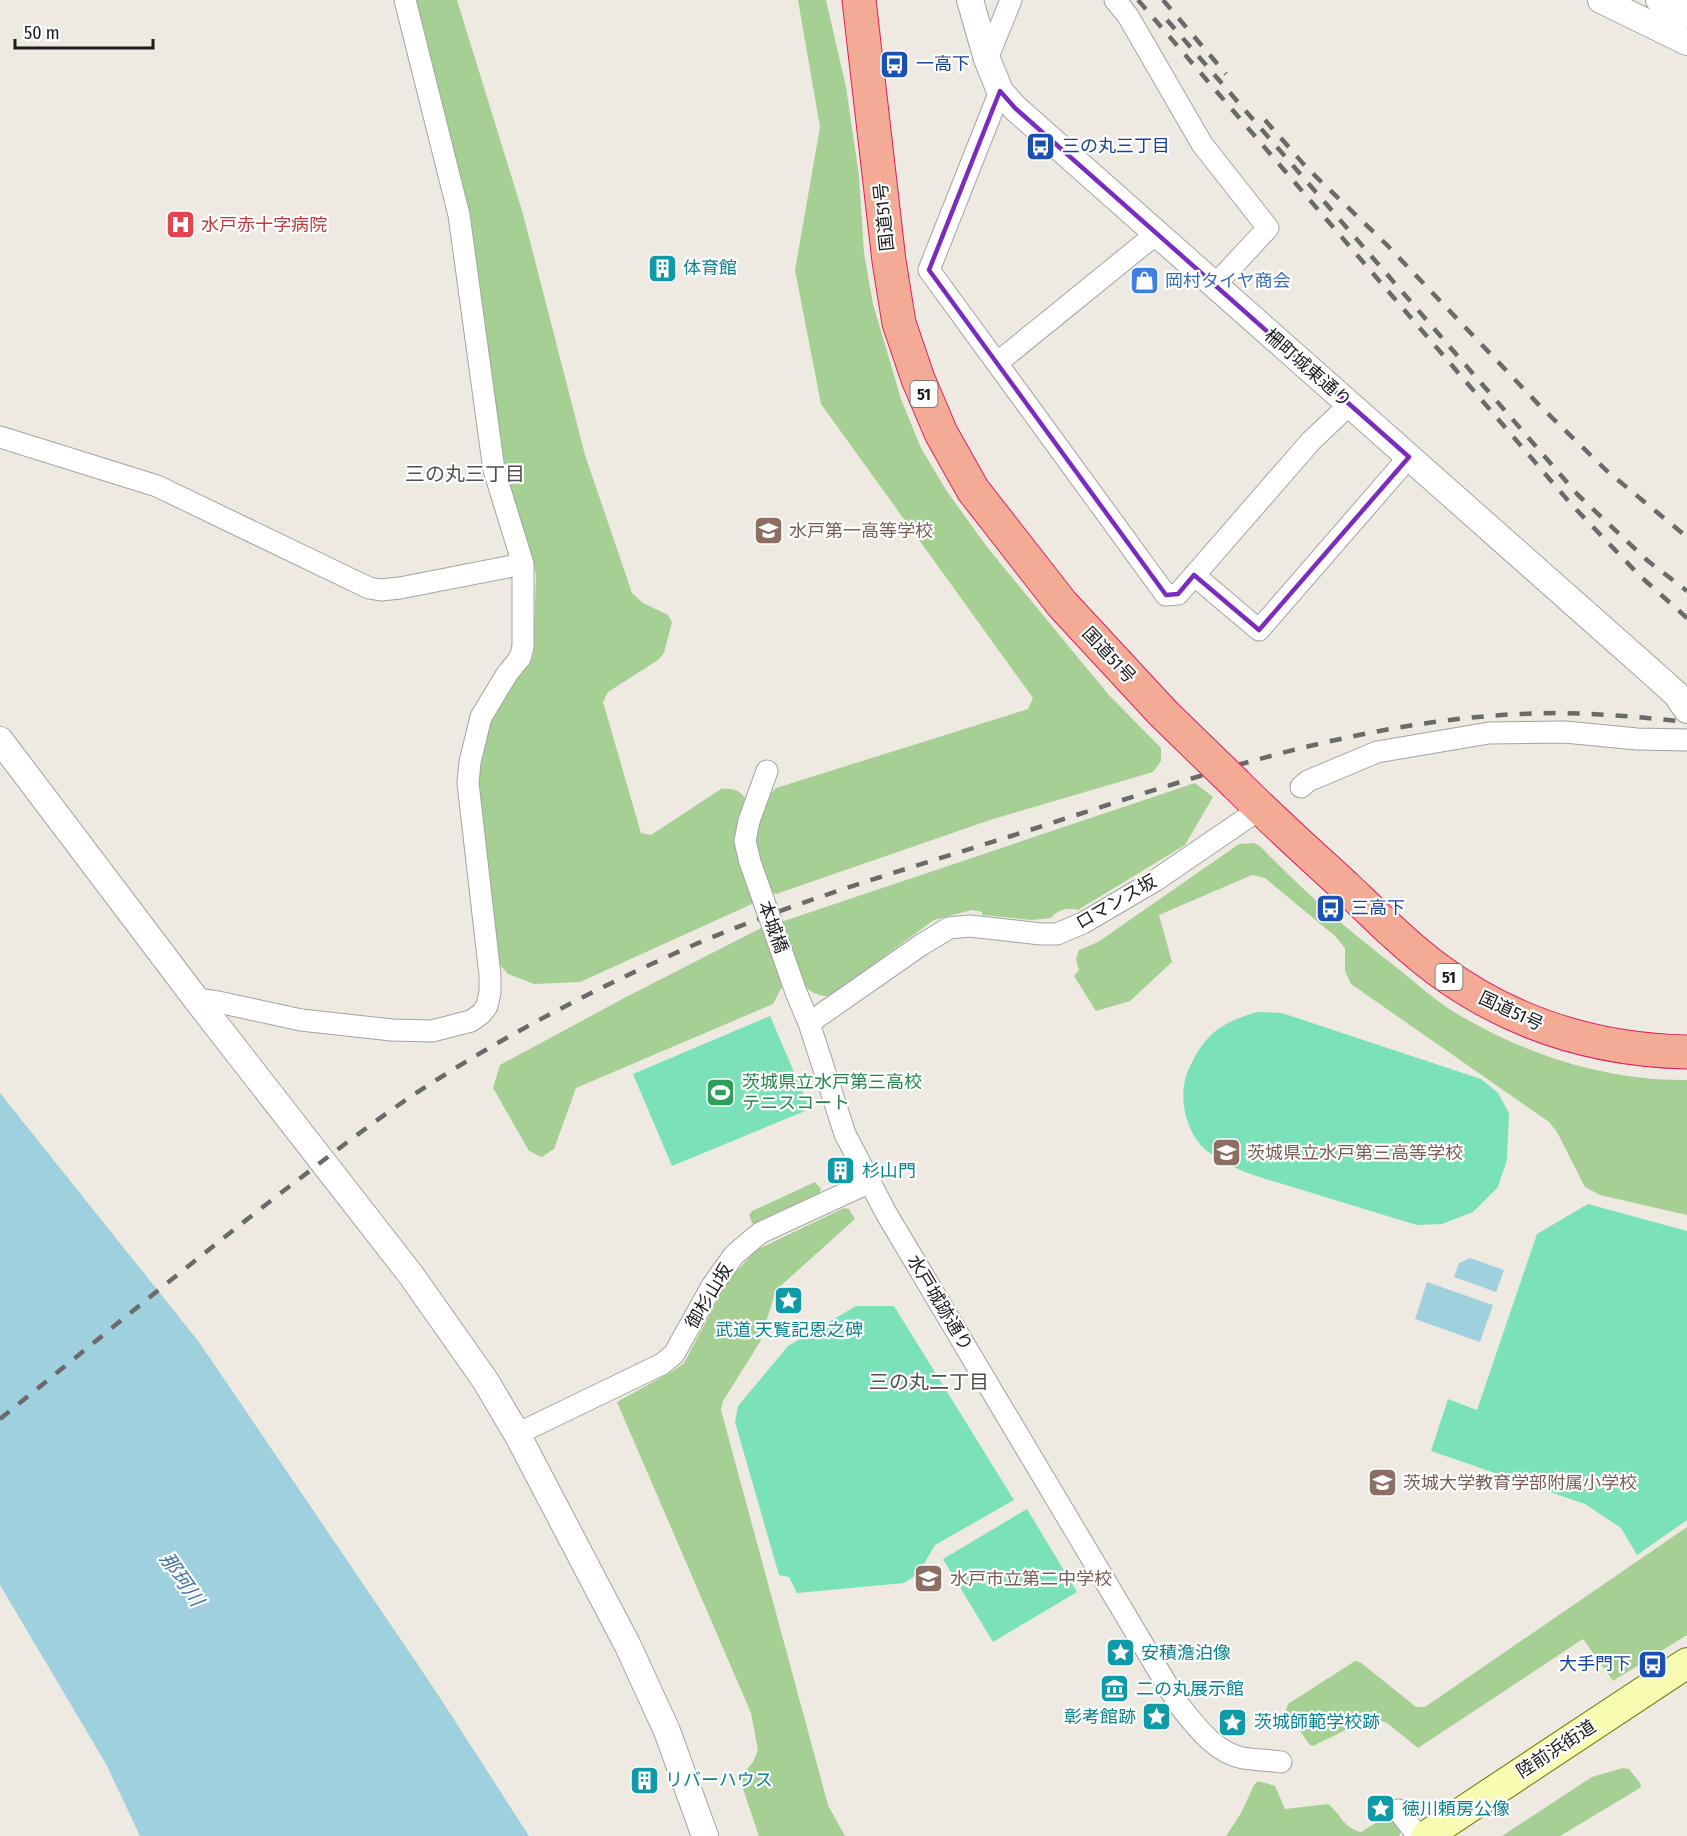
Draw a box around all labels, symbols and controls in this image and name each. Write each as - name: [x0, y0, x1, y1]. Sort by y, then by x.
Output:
- scale bar: [15, 12, 153, 50]
- text: 50 m: [24, 22, 60, 44]
- bus stop icon: 一高下: [879, 48, 911, 80]
- place label: 一高下: [916, 53, 970, 75]
- bus stop icon: 三の丸三丁目: [1025, 130, 1057, 162]
- place label: 三の丸三丁目: [1062, 135, 1170, 157]
- street label: 国道51号: [869, 182, 899, 252]
- hospital icon: 水戸赤十字病院: [164, 209, 196, 241]
- place label: 水戸赤十字病院: [201, 214, 327, 236]
- building icon: 体育館: [646, 252, 678, 284]
- place label: 体育館: [683, 257, 737, 279]
- shop icon: 岡村タイヤ商会: [1128, 265, 1160, 297]
- place label: 岡村タイヤ商会: [1165, 270, 1290, 292]
- street label: 柵町城東通り: [1260, 324, 1356, 412]
- road number: 51: [910, 381, 938, 407]
- district label: 三の丸三丁目: [405, 462, 525, 486]
- school or university icon: 水戸第一高等学校: [752, 515, 784, 547]
- place label: 水戸第一高等学校: [789, 520, 933, 542]
- street label: 国道51号: [1078, 622, 1140, 688]
- street label: ロマンス坂: [1072, 870, 1160, 934]
- bus stop icon: 三高下: [1314, 892, 1346, 924]
- place label: 三高下: [1351, 897, 1405, 919]
- street label: 本城橋: [753, 898, 793, 956]
- road number: 51: [1436, 964, 1462, 990]
- street label: 国道51号: [1475, 987, 1547, 1035]
- place label: 茨城県立水戸第三高校 テニスコート: [742, 1071, 922, 1114]
- sports icon: 茨城県立水戸第三高校 テニスコート: [705, 1076, 737, 1108]
- school or university icon: 茨城県立水戸第三高等学校: [1210, 1137, 1242, 1169]
- place label: 茨城県立水戸第三高等学校: [1247, 1142, 1463, 1164]
- building icon: 杉山門: [825, 1155, 857, 1187]
- place label: 杉山門: [862, 1160, 916, 1182]
- street label: 水戸城跡通り: [903, 1251, 977, 1355]
- street label: 御杉山坂: [681, 1259, 737, 1333]
- place icon: 武道 天覧記恩之碑: [773, 1285, 805, 1317]
- place label: 武道 天覧記恩之碑: [715, 1319, 863, 1341]
- district label: 三の丸二丁目: [869, 1370, 989, 1394]
- school or university icon: 茨城大学教育学部附属小学校: [1366, 1467, 1398, 1499]
- place label: 茨城大学教育学部附属小学校: [1403, 1472, 1637, 1494]
- water label: 那珂川: [155, 1548, 210, 1612]
- school or university icon: 水戸市立第二中学校: [913, 1563, 945, 1595]
- place label: 水戸市立第二中学校: [950, 1568, 1112, 1590]
- place icon: 安積澹泊像: [1104, 1637, 1136, 1669]
- place label: 安積澹泊像: [1141, 1642, 1231, 1664]
- bus stop icon: 大手門下: [1636, 1648, 1668, 1680]
- place label: 大手門下: [1559, 1653, 1631, 1675]
- museum icon: 二の丸展示館: [1099, 1673, 1131, 1705]
- place label: 二の丸展示館: [1136, 1678, 1244, 1700]
- place icon: 彰考館跡: [1141, 1701, 1173, 1733]
- place label: 彰考館跡: [1064, 1706, 1136, 1728]
- place icon: 茨城師範学校跡: [1217, 1706, 1249, 1738]
- place label: 茨城師範学校跡: [1254, 1711, 1380, 1733]
- street label: 陸前浜街道: [1512, 1715, 1600, 1783]
- building icon: リバーハウス: [628, 1764, 660, 1796]
- place label: リバーハウス: [665, 1769, 773, 1791]
- place icon: 徳川頼房公像: [1365, 1793, 1397, 1825]
- place label: 徳川頼房公像: [1402, 1798, 1510, 1820]

